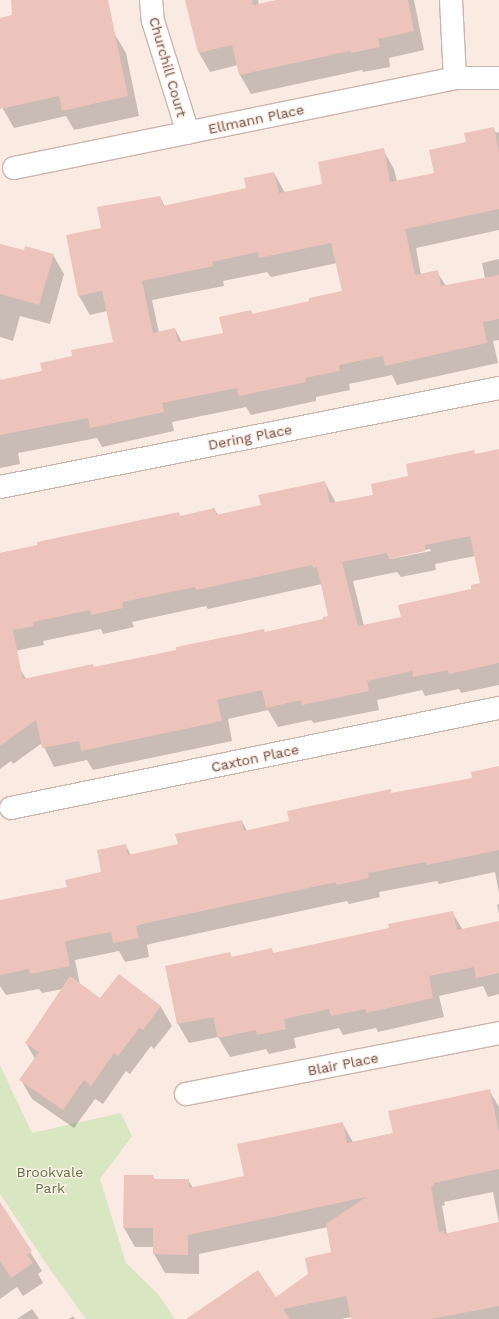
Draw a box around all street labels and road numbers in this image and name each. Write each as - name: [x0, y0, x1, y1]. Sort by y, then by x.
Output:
- street label: Churchill Court: [146, 15, 190, 119]
- street label: Ellmann Place: [207, 101, 305, 137]
- street label: Dering Place: [207, 421, 293, 453]
- street label: Caxton Place: [210, 740, 300, 776]
- street label: Blair Place: [306, 1049, 380, 1079]

